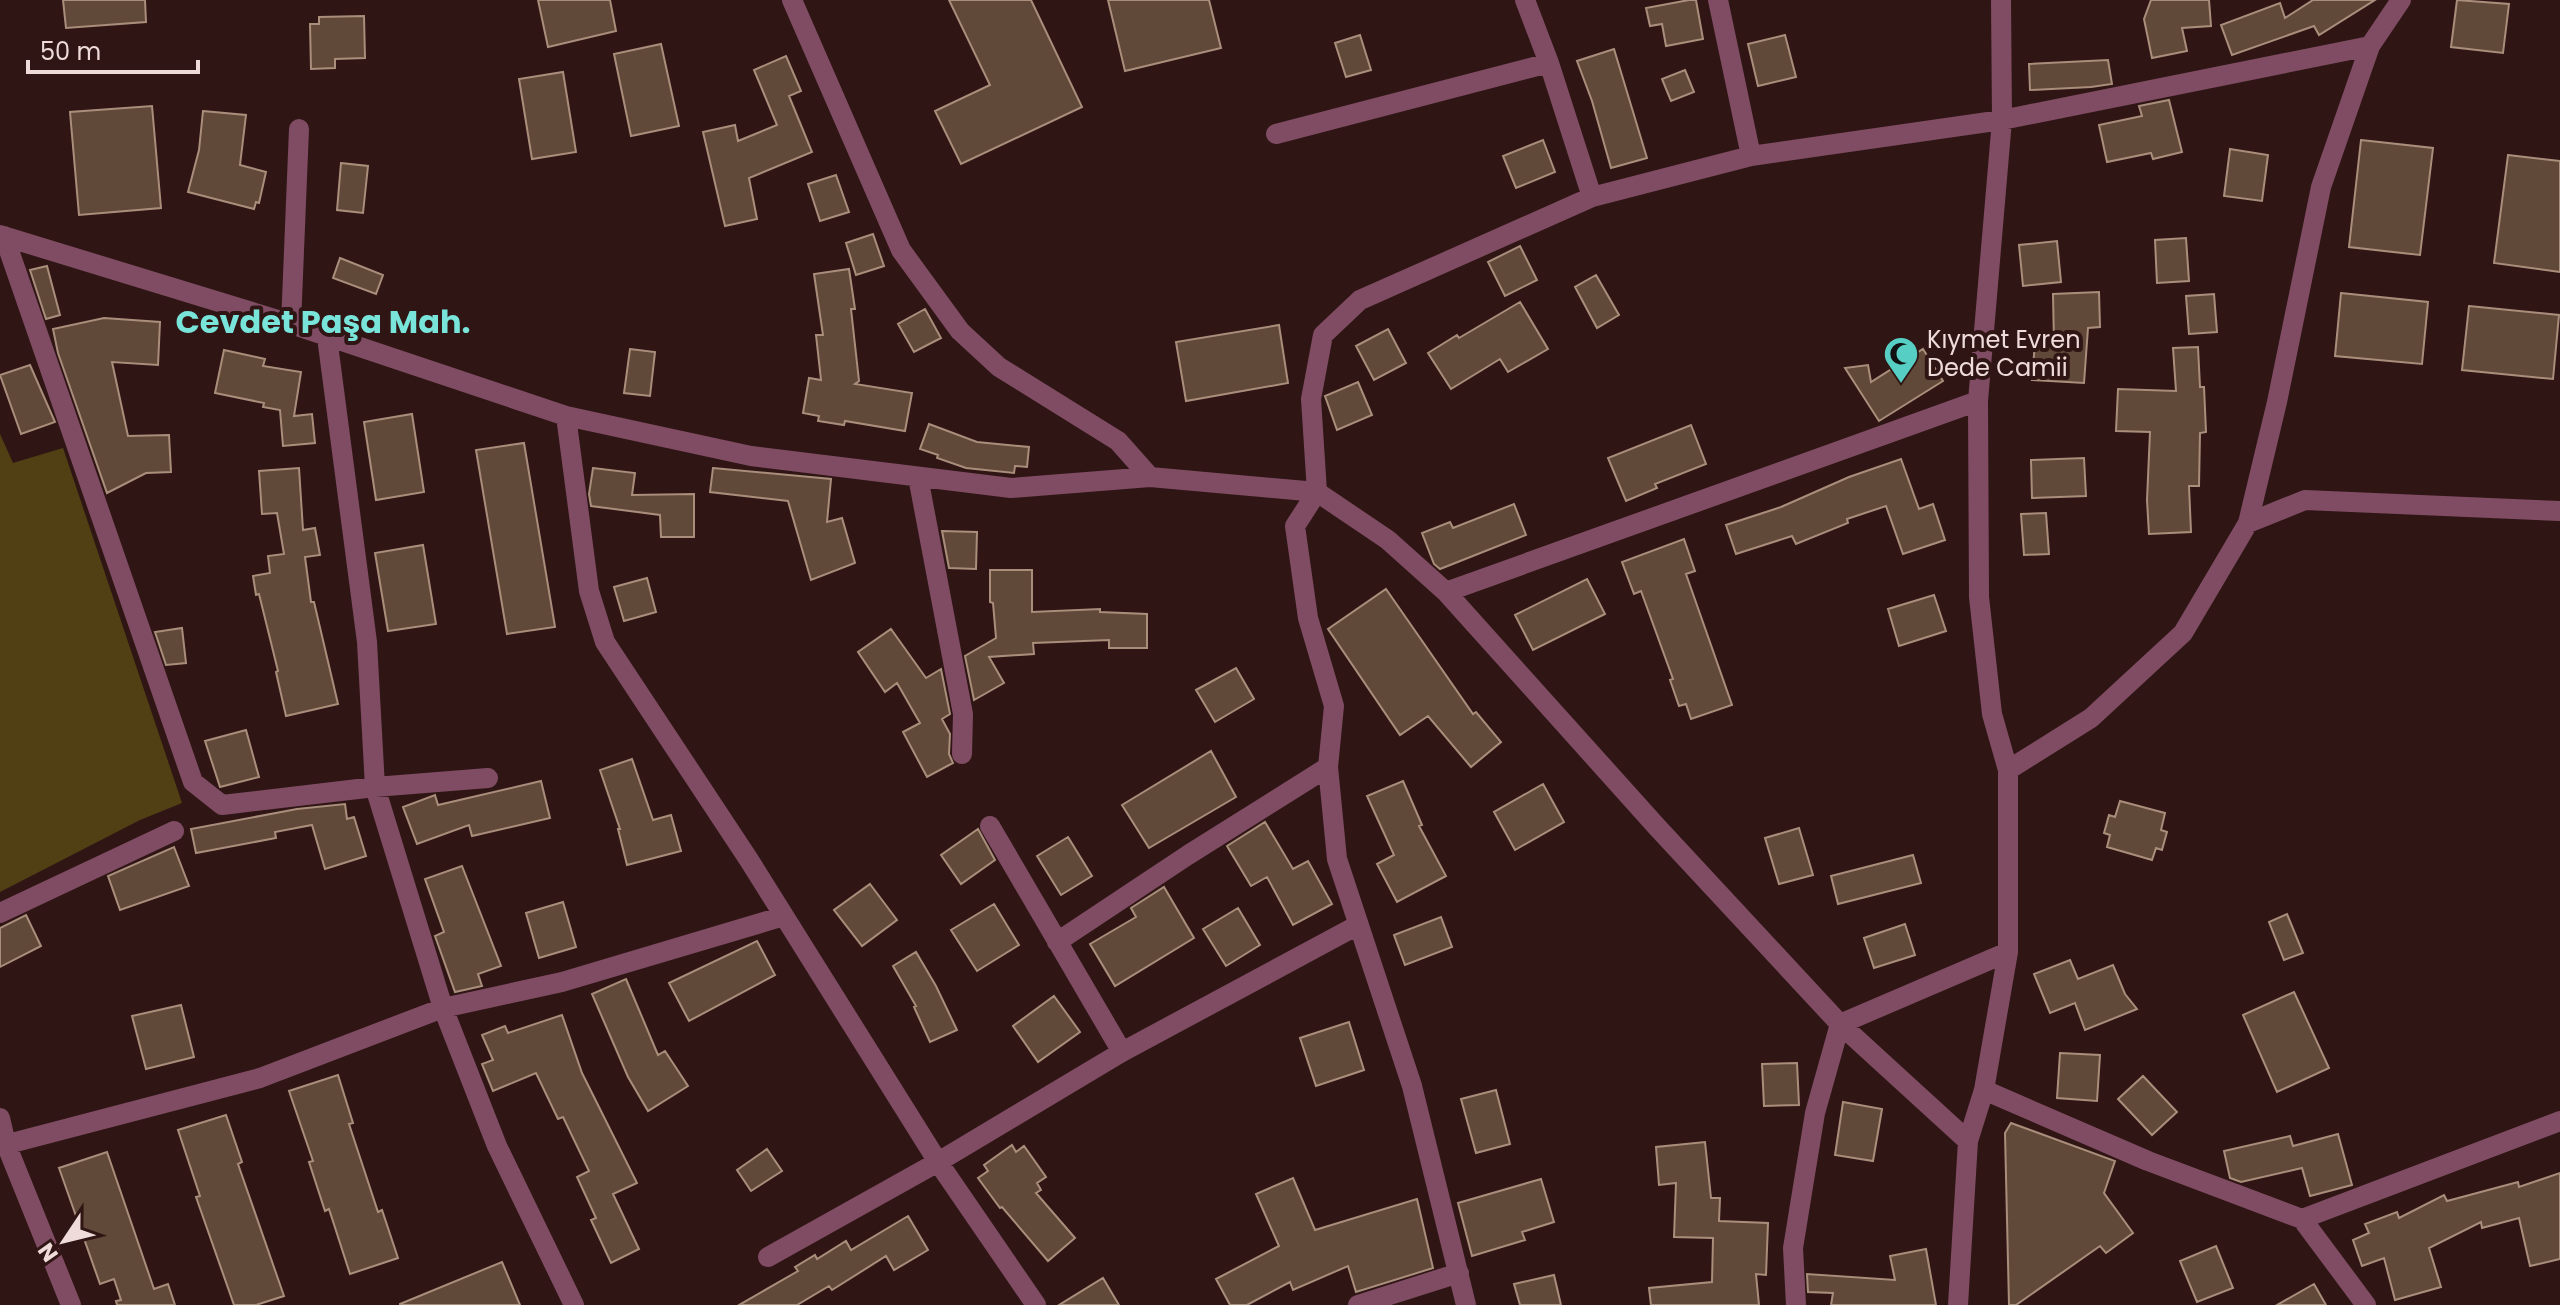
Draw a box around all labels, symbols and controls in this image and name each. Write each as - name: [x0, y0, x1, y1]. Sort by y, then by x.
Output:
- scale bar: [28, 24, 198, 74]
- text: 50 m: [40, 35, 101, 68]
- district label: Cevdet Paşa Mah.: [175, 299, 471, 344]
- place label: Kıymet Evren Dede Camii: [1927, 323, 2081, 384]
- mosque icon: Kıymet Evren Dede Camii: [1882, 335, 1920, 385]
- north arrow: [24, 1201, 104, 1281]
- text: N: [31, 1237, 65, 1268]

